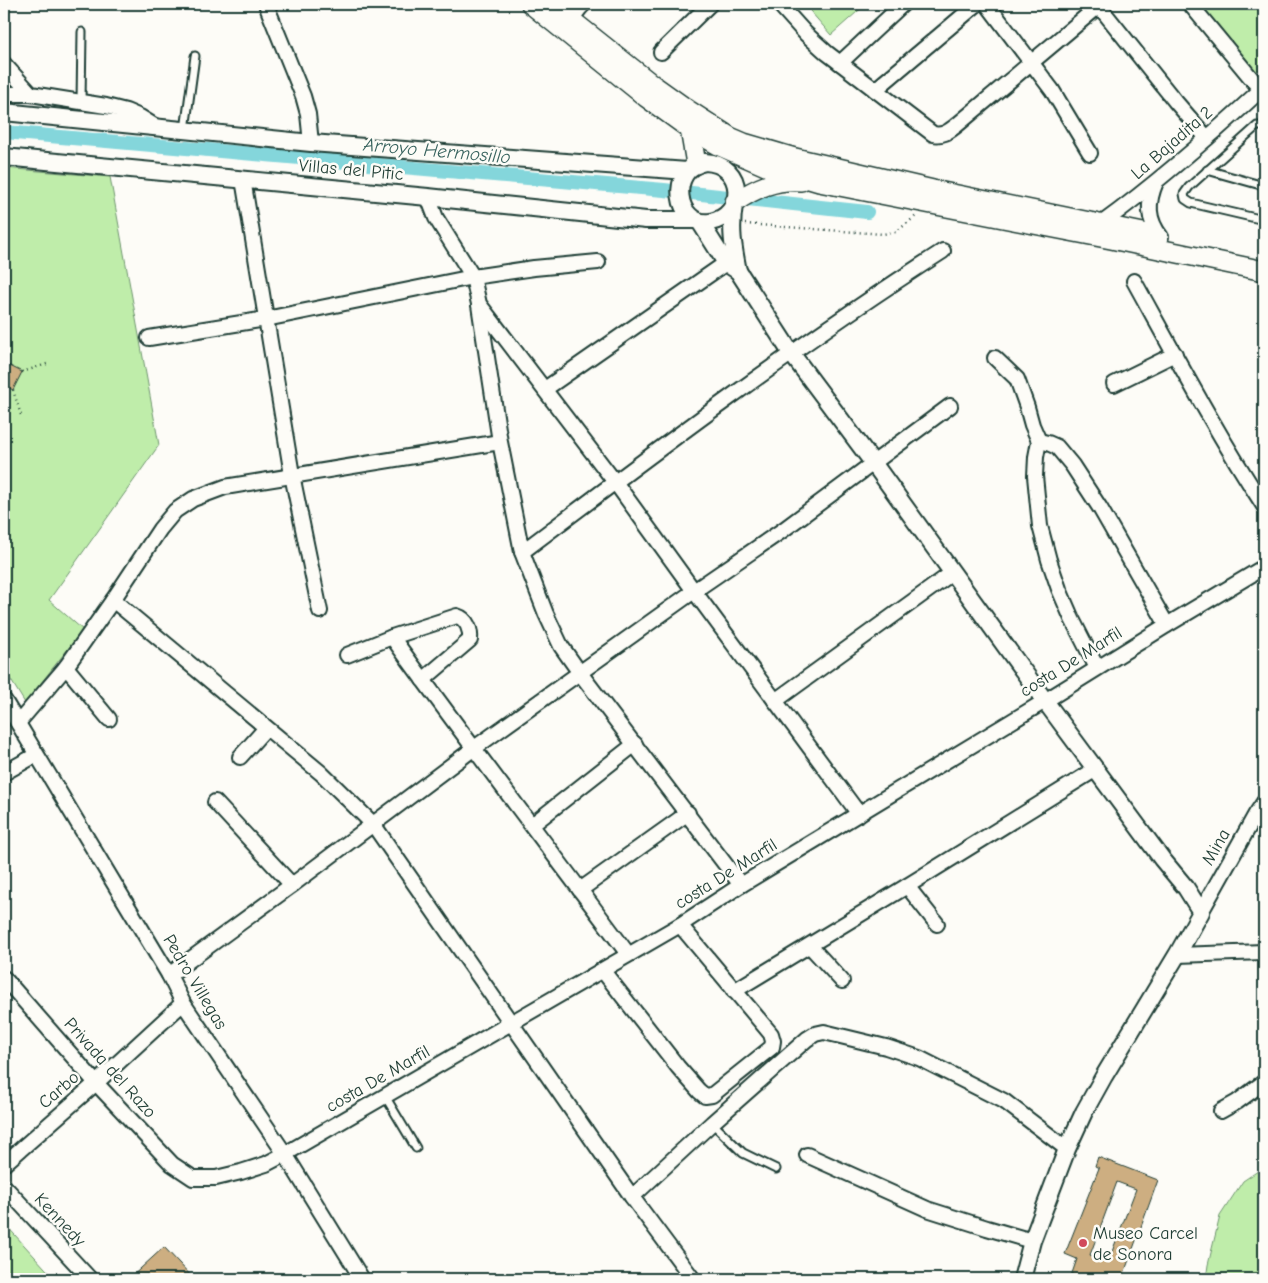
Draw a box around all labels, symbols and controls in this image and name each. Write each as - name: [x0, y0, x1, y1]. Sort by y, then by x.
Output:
- street label: La Bajadita 2: [1127, 102, 1217, 184]
- water label: Arroyo Hermosillo: [361, 134, 512, 168]
- street label: Villas del Pitic: [298, 155, 405, 185]
- street label: costa De Marfil: [1016, 622, 1126, 702]
- street label: Mina: [1197, 825, 1235, 869]
- street label: costa De Marfil: [671, 834, 781, 914]
- street label: Pedro Villegas: [158, 931, 232, 1033]
- street label: Privada del Razo: [59, 1013, 161, 1123]
- street label: costa De Marfil: [322, 1041, 434, 1117]
- street label: Carbo: [35, 1067, 83, 1113]
- street label: Kennedy: [30, 1189, 91, 1252]
- place label: Museo Carcel de Sonora: [1093, 1223, 1198, 1265]
- marker: Museo Carcel de Sonora: [1077, 1237, 1089, 1249]

